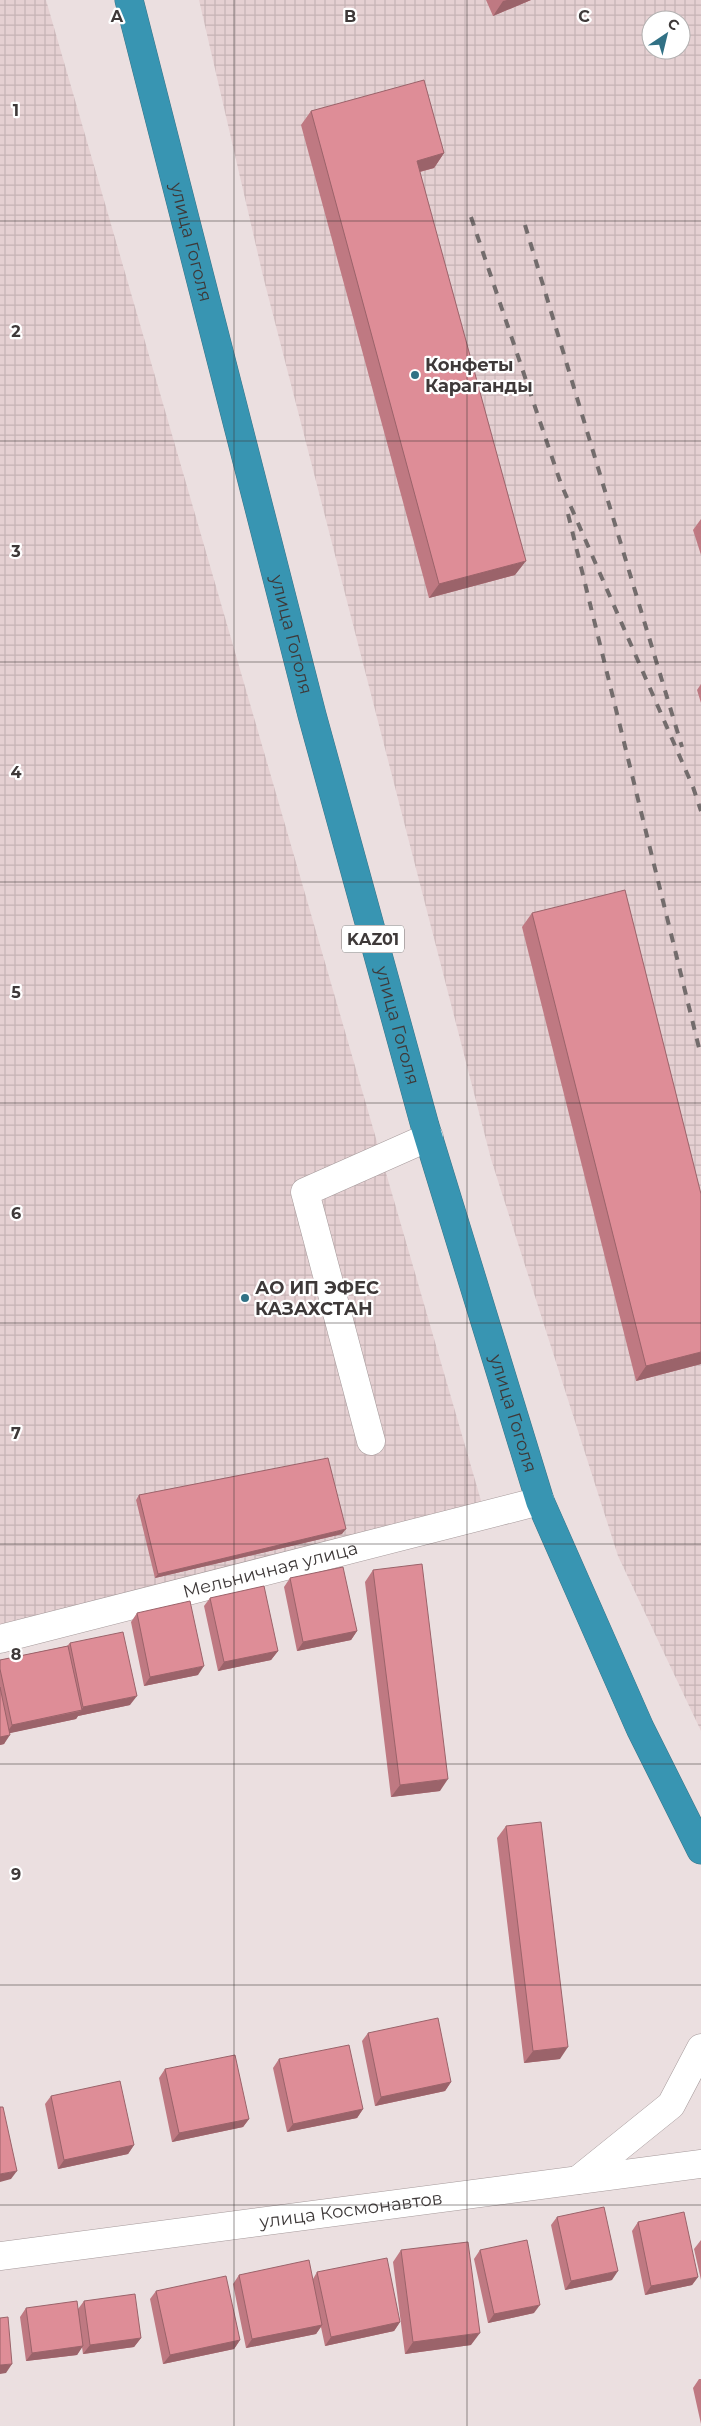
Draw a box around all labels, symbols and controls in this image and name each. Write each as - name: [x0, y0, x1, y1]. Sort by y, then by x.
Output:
- text: A: [110, 7, 124, 26]
- text: B: [344, 7, 356, 26]
- text: C: [578, 7, 590, 26]
- north arrow: [641, 10, 691, 60]
- text: С: [664, 14, 683, 35]
- text: 1: [13, 101, 19, 120]
- street label: улица Гоголя: [165, 179, 217, 304]
- text: 2: [11, 322, 21, 341]
- place label: Конфеты Караганды: [425, 354, 533, 397]
- marker: Конфеты Караганды: [409, 369, 421, 381]
- text: 3: [10, 542, 21, 561]
- street label: улица Гоголя: [265, 572, 317, 697]
- text: 4: [10, 763, 22, 782]
- road number: KАZ01: [342, 926, 404, 952]
- street label: улица Гоголя: [370, 963, 424, 1087]
- text: 5: [11, 983, 21, 1002]
- text: 6: [11, 1204, 21, 1223]
- place label: АО ИП ЭФЕС КАЗАХСТАН: [255, 1277, 379, 1320]
- marker: АО ИП ЭФЕС КАЗАХСТАН: [239, 1292, 251, 1304]
- street label: улица Гоголя: [484, 1351, 542, 1475]
- text: 7: [11, 1424, 21, 1443]
- street label: Мельничная улица: [181, 1537, 360, 1603]
- text: 8: [11, 1645, 21, 1664]
- text: 9: [11, 1865, 21, 1884]
- street label: улица Космонавтов: [257, 2187, 444, 2233]

